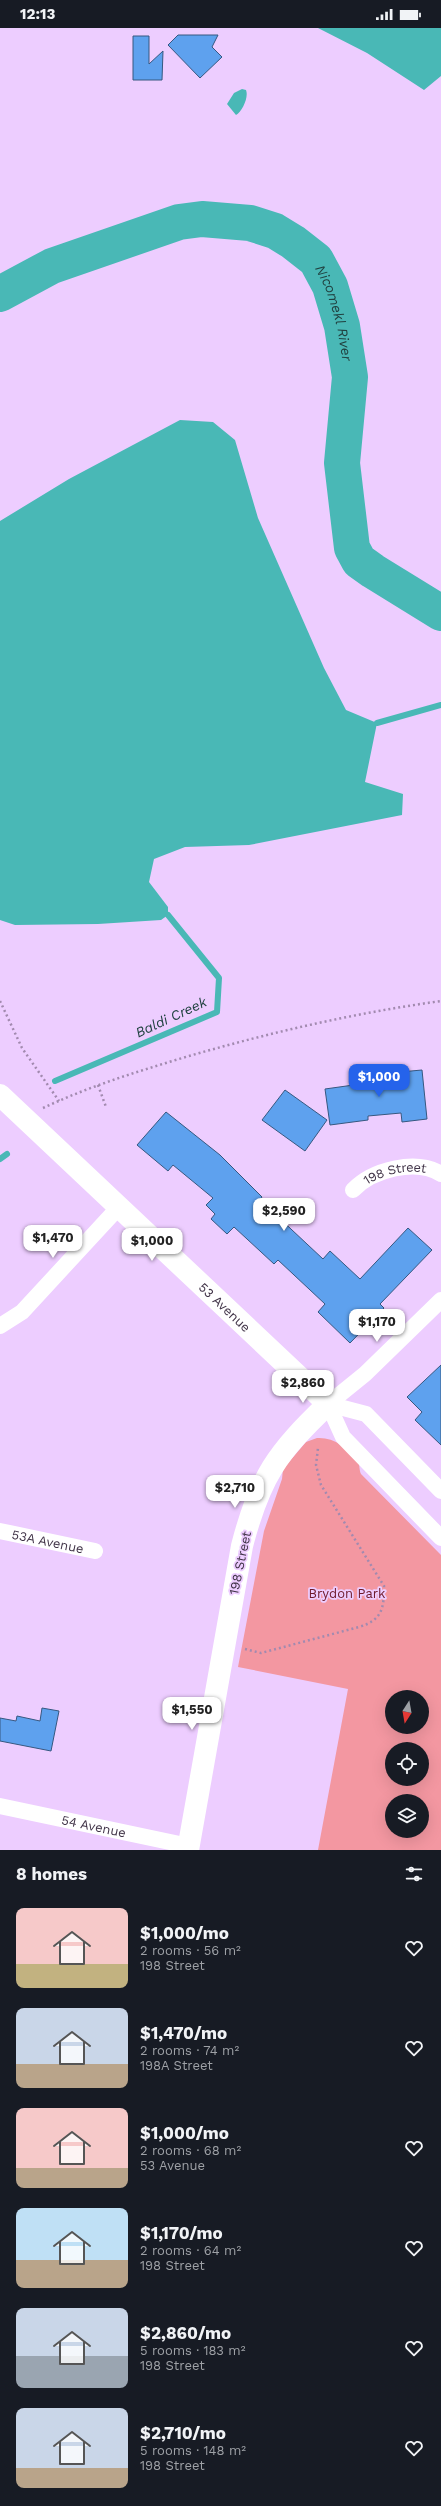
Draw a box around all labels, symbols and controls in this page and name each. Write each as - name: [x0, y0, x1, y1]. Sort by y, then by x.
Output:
- text: 12:13: [20, 5, 55, 23]
- water label: Nicomekl River: [312, 262, 355, 363]
- water label: Baldi Creek: [133, 993, 210, 1041]
- pin: $1,000: [346, 1064, 412, 1098]
- text: $1,000: [358, 1069, 400, 1084]
- street label: 198 Street: [360, 1159, 428, 1187]
- pin: $2,590: [251, 1198, 317, 1232]
- text: $2,590: [262, 1203, 306, 1218]
- pin: $1,470: [20, 1225, 86, 1259]
- pin: $1,000: [119, 1228, 185, 1262]
- text: $1,470: [32, 1230, 74, 1245]
- text: $1,000: [131, 1233, 173, 1248]
- street label: 53 Avenue: [196, 1279, 254, 1335]
- pin: $1,170: [344, 1309, 410, 1343]
- text: $1,170: [358, 1314, 396, 1329]
- pin: $2,860: [270, 1370, 336, 1404]
- text: $2,860: [281, 1375, 325, 1390]
- pin: $2,710: [202, 1475, 268, 1509]
- text: $2,710: [215, 1480, 255, 1495]
- street label: 53A Avenue: [11, 1526, 85, 1556]
- street label: 198 Street: [226, 1529, 254, 1596]
- park label: Brydon Park: [309, 1586, 386, 1601]
- north arrow: [385, 1690, 429, 1734]
- map controls: [385, 1690, 429, 1838]
- pin: $1,550: [159, 1697, 225, 1731]
- text: $1,550: [171, 1702, 213, 1717]
- button: locate: [385, 1742, 429, 1786]
- button: layers: [385, 1794, 429, 1838]
- street label: 54 Avenue: [60, 1812, 128, 1840]
- icon: filters: [403, 1863, 425, 1885]
- text: 8 homes: [16, 1864, 87, 1884]
- text: $1,000/mo: [140, 1923, 229, 1943]
- icon: home: [48, 1924, 96, 1972]
- icon: heart: [403, 1937, 425, 1959]
- text: 2 rooms · 56 m²: [140, 1943, 241, 1958]
- text: 198 Street: [140, 1958, 205, 1973]
- text: $1,470/mo: [140, 2023, 227, 2043]
- icon: home: [48, 2024, 96, 2072]
- icon: heart: [403, 2037, 425, 2059]
- text: 2 rooms · 74 m²: [140, 2043, 239, 2058]
- text: 198A Street: [140, 2058, 213, 2073]
- text: $1,000/mo: [140, 2123, 229, 2143]
- icon: home: [48, 2124, 96, 2172]
- icon: heart: [403, 2137, 425, 2159]
- text: 2 rooms · 68 m²: [140, 2143, 241, 2158]
- text: 53 Avenue: [140, 2158, 205, 2173]
- text: $1,170/mo: [140, 2223, 223, 2243]
- icon: home: [48, 2224, 96, 2272]
- icon: heart: [403, 2237, 425, 2259]
- text: 2 rooms · 64 m²: [140, 2243, 241, 2258]
- text: 198 Street: [140, 2258, 205, 2273]
- text: $2,860/mo: [140, 2323, 231, 2343]
- icon: home: [48, 2324, 96, 2372]
- icon: heart: [403, 2337, 425, 2359]
- text: 5 rooms · 183 m²: [140, 2343, 245, 2358]
- text: 198 Street: [140, 2358, 205, 2373]
- text: $2,710/mo: [140, 2423, 226, 2443]
- icon: home: [48, 2424, 96, 2472]
- icon: heart: [403, 2437, 425, 2459]
- text: 5 rooms · 148 m²: [140, 2443, 246, 2458]
- text: 198 Street: [140, 2458, 205, 2473]

